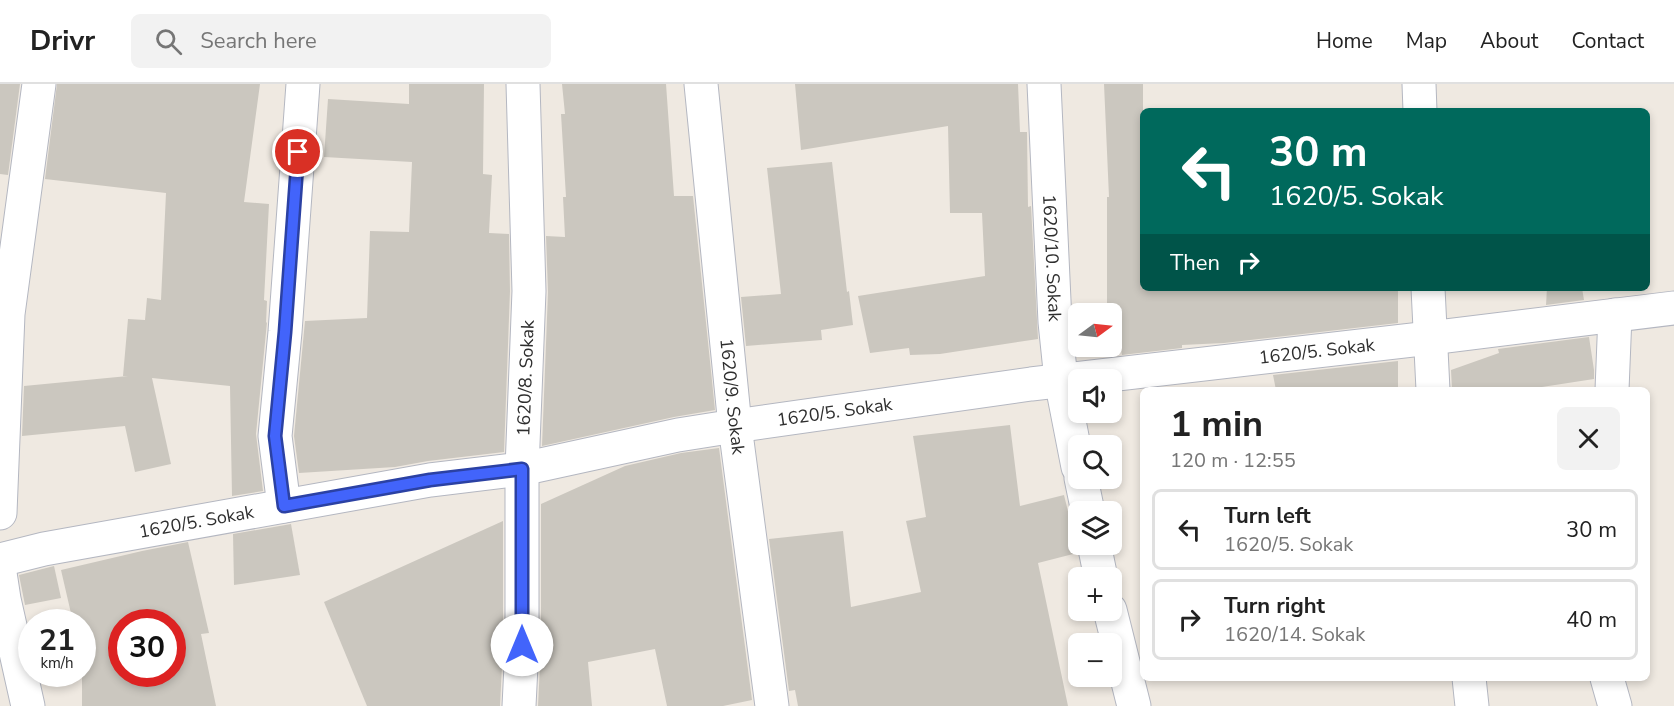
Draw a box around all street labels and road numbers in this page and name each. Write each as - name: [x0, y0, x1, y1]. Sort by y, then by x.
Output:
- street label: 1620/10. Sokak: [1037, 194, 1067, 323]
- street label: 1620/8. Sokak: [511, 318, 540, 437]
- street label: 1620/5. Sokak: [1257, 332, 1377, 370]
- street label: 1620/9. Sokak: [714, 337, 751, 457]
- street label: 1620/5. Sokak: [775, 392, 895, 432]
- street label: 1620/5. Sokak: [137, 500, 257, 544]

